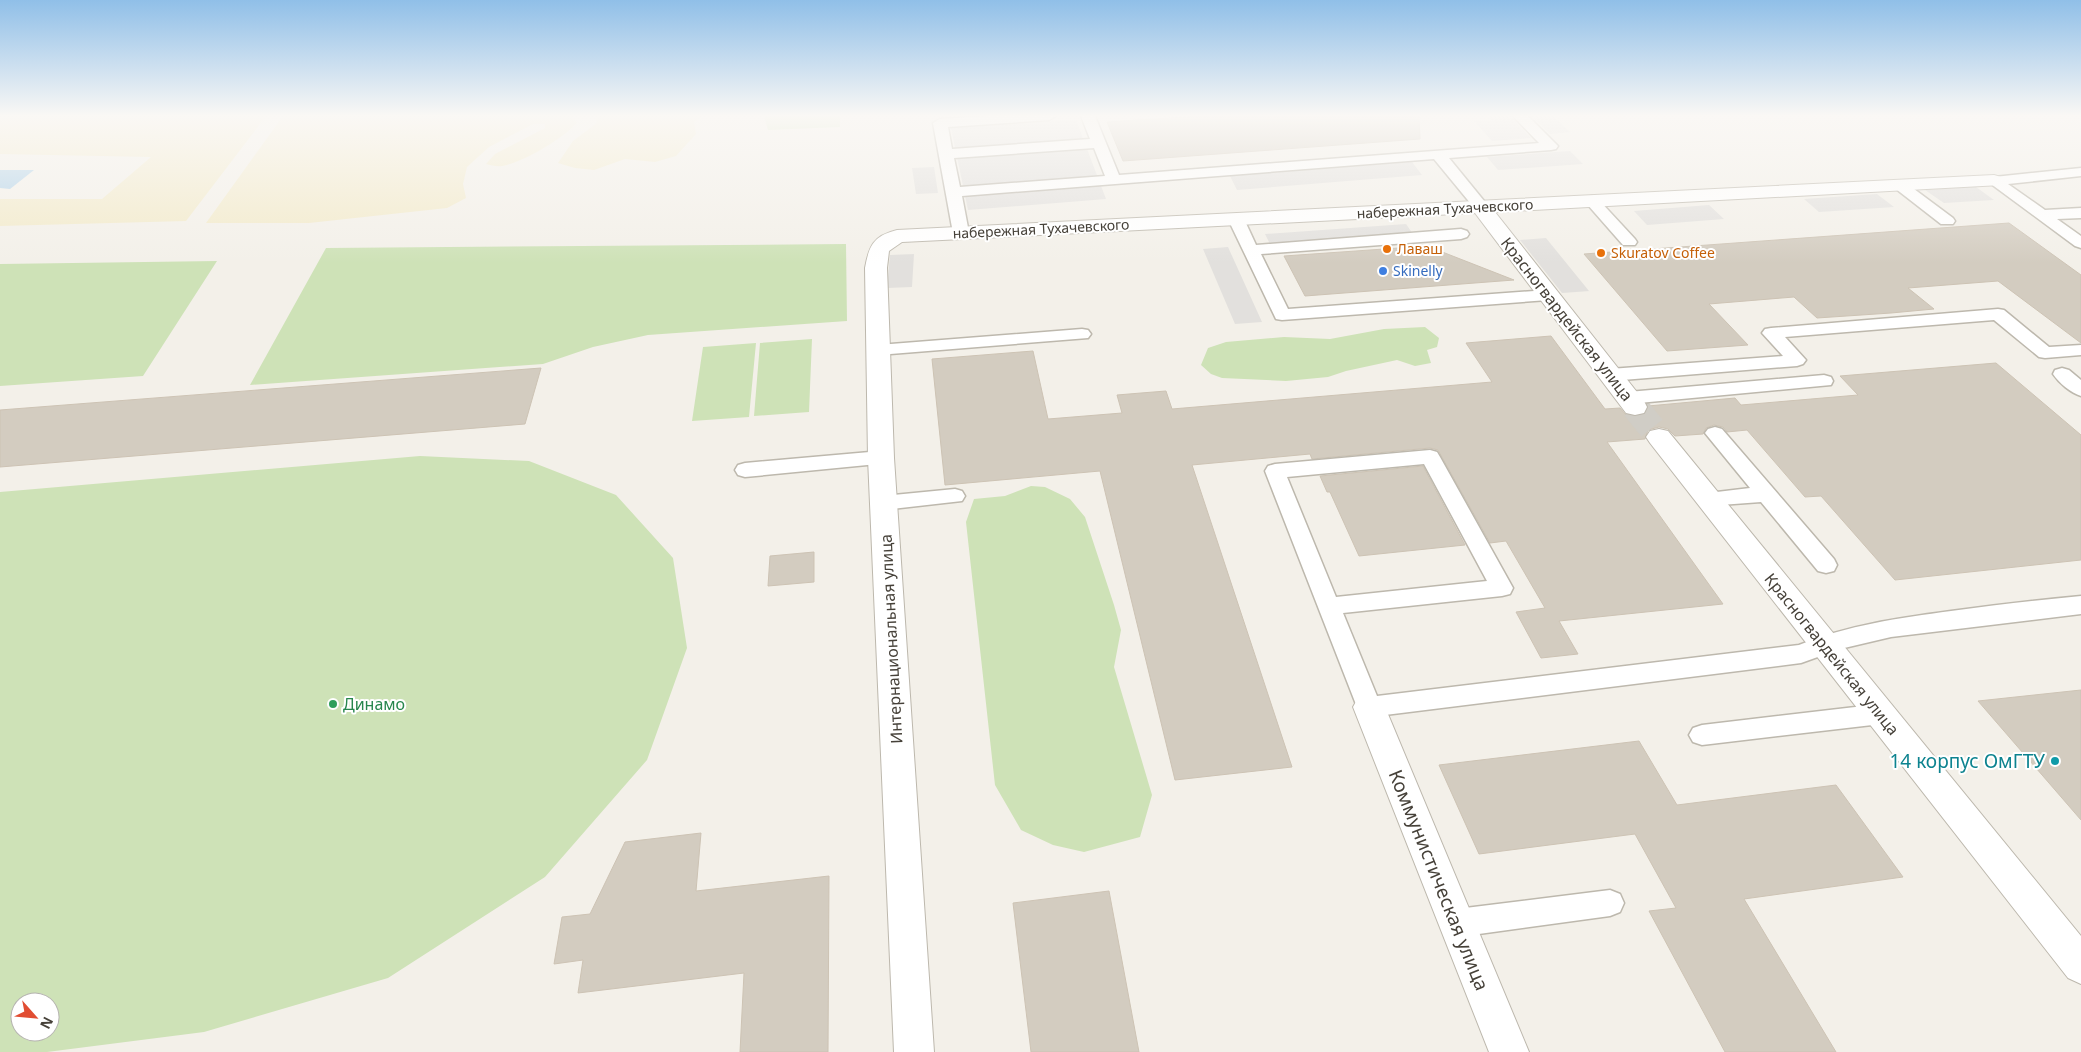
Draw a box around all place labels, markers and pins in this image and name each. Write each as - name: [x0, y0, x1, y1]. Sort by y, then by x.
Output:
- place label: Лаваш: [1397, 239, 1443, 258]
- marker: Лаваш: [1381, 243, 1393, 255]
- place label: Skuratov Coffee: [1611, 243, 1715, 262]
- marker: Skuratov Coffee: [1595, 247, 1607, 259]
- place label: Skinelly: [1393, 261, 1444, 280]
- marker: Skinelly: [1377, 265, 1389, 277]
- place label: Динамо: [343, 693, 405, 715]
- marker: Динамо: [327, 698, 339, 710]
- place label: 14 корпус ОмГТУ: [1889, 748, 2045, 774]
- marker: 14 корпус ОмГТУ: [2049, 755, 2061, 767]

